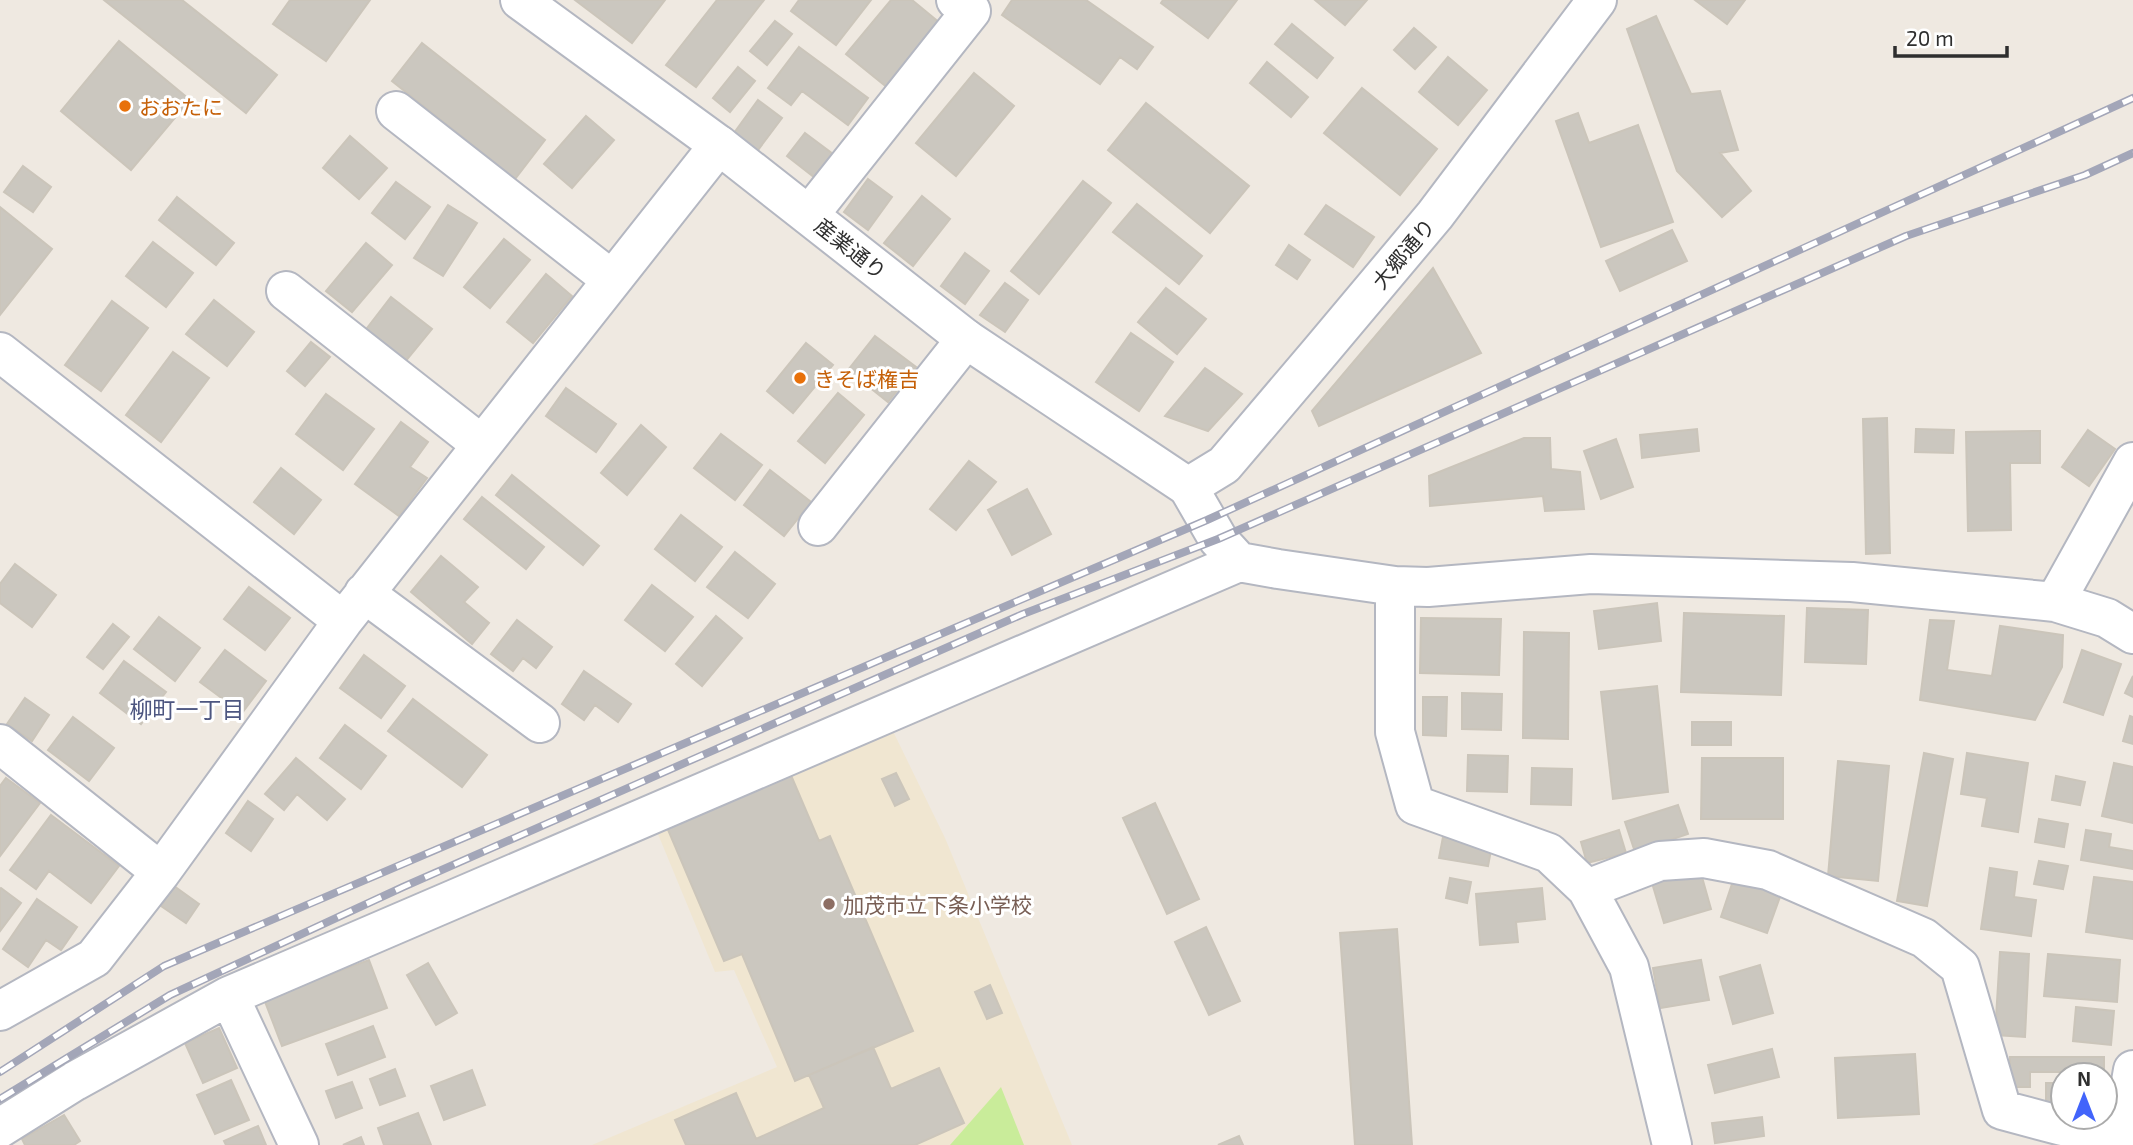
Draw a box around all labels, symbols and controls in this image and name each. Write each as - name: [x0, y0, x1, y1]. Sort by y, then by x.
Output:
- scale bar: [1895, 14, 2007, 58]
- text: 20 m: [1906, 25, 1954, 50]
- place label: おおたに: [139, 94, 223, 119]
- marker: おおたに: [117, 98, 133, 114]
- street label: 産業通り: [810, 212, 892, 284]
- street label: 大郷通り: [1366, 213, 1440, 293]
- place label: きそば権吉: [814, 366, 919, 391]
- marker: きそば権吉: [792, 370, 808, 386]
- district label: 柳町一丁目: [130, 695, 245, 723]
- place label: 加茂市立下条小学校: [843, 892, 1032, 917]
- marker: 加茂市立下条小学校: [821, 896, 837, 912]
- north arrow: [2049, 1061, 2119, 1131]
- text: N: [2077, 1067, 2091, 1090]

